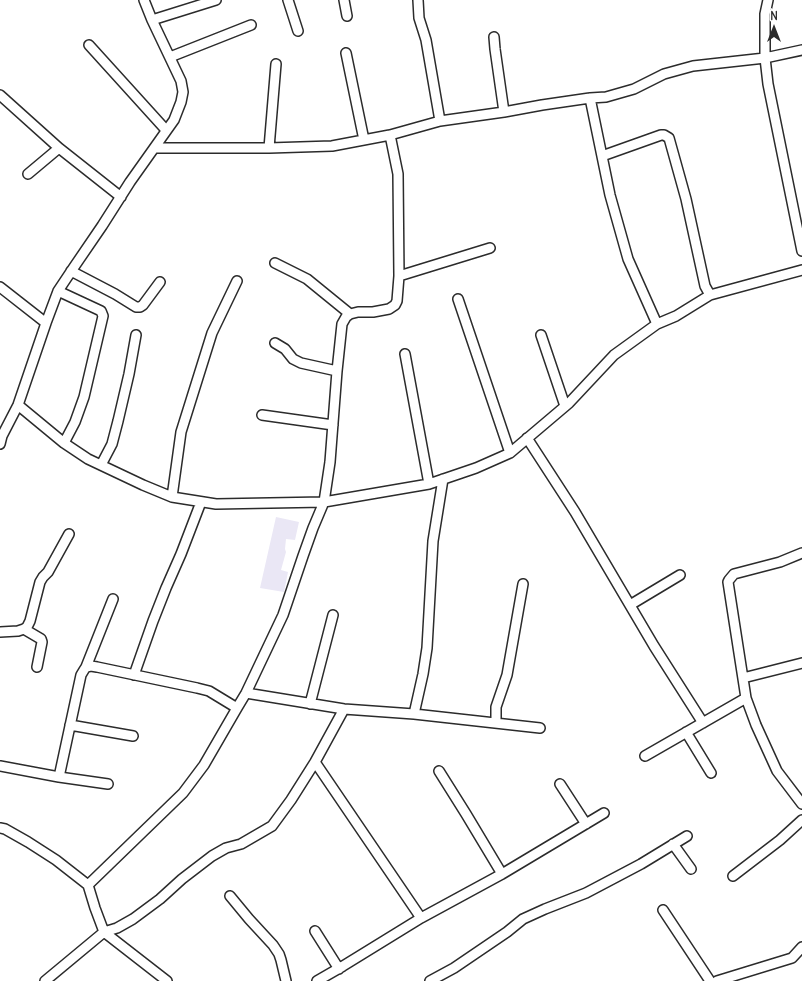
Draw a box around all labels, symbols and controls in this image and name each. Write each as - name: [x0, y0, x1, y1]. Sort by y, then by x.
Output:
- north arrow: [754, 8, 794, 48]
- text: N: [770, 9, 778, 23]

